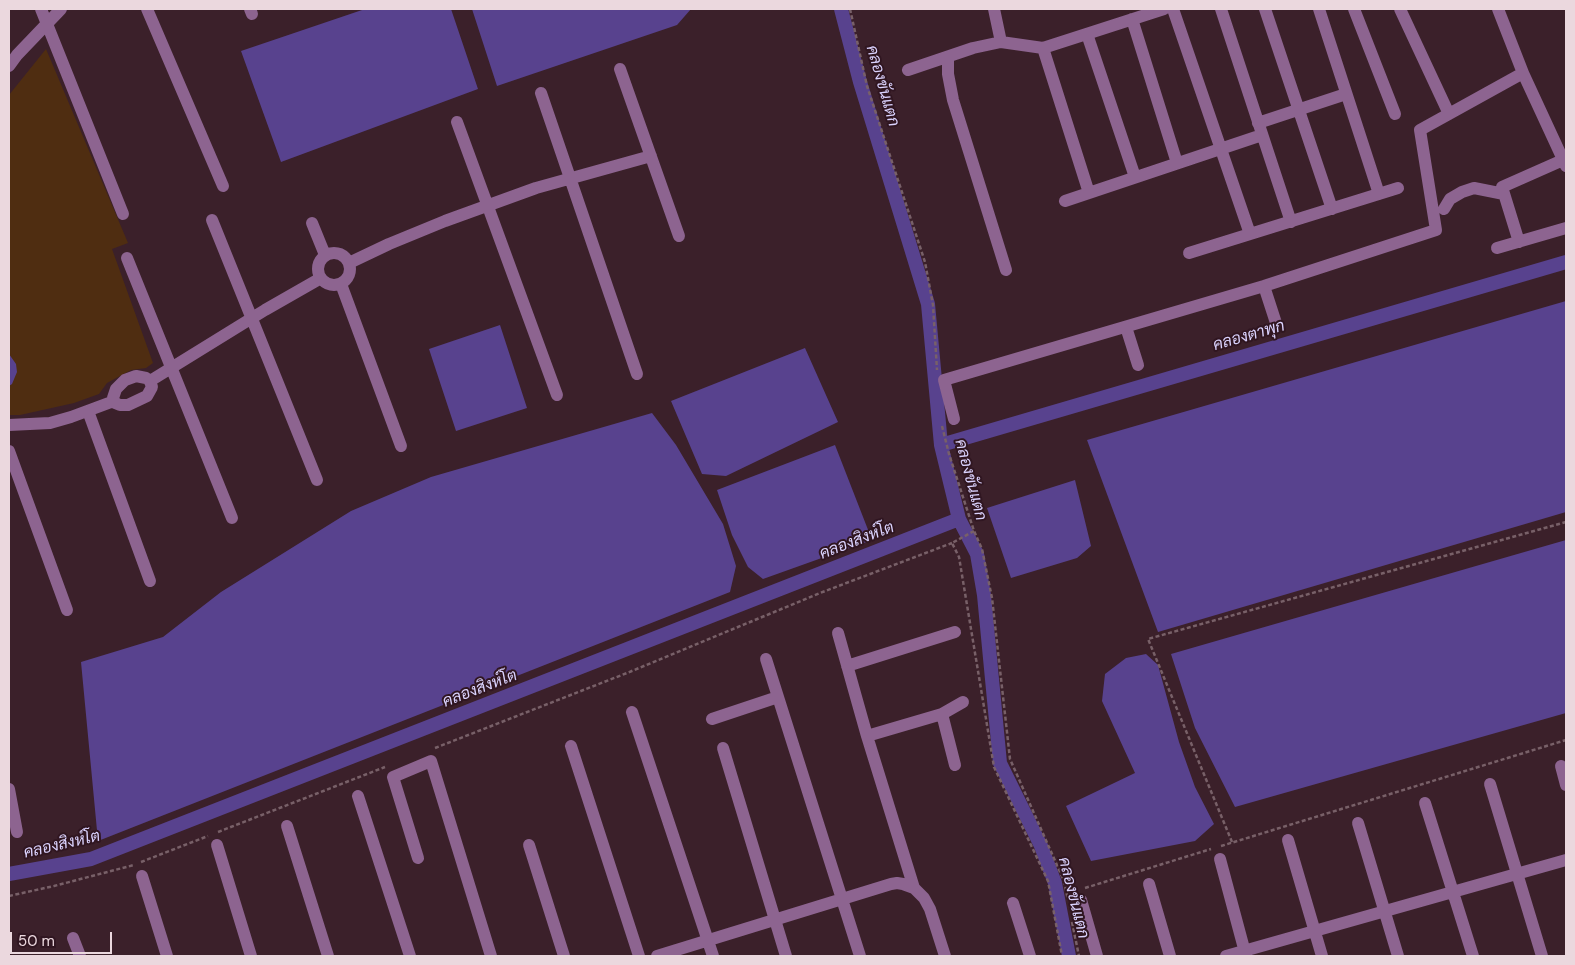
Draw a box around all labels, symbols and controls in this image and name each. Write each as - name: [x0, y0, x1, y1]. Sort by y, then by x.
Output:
- water label: คลองขันแตก: [861, 43, 903, 129]
- water label: คลองตาพุก: [1211, 317, 1287, 355]
- water label: คลองขันแตก: [950, 437, 990, 523]
- water label: คลองสิงห์โต: [817, 518, 897, 564]
- water label: คลองสิงห์โต: [440, 666, 520, 712]
- water label: คลองสิงห์โต: [22, 827, 102, 863]
- water label: คลองขันแตก: [1054, 855, 1092, 941]
- scale bar: [12, 922, 115, 954]
- text: 50 m: [18, 931, 55, 951]

